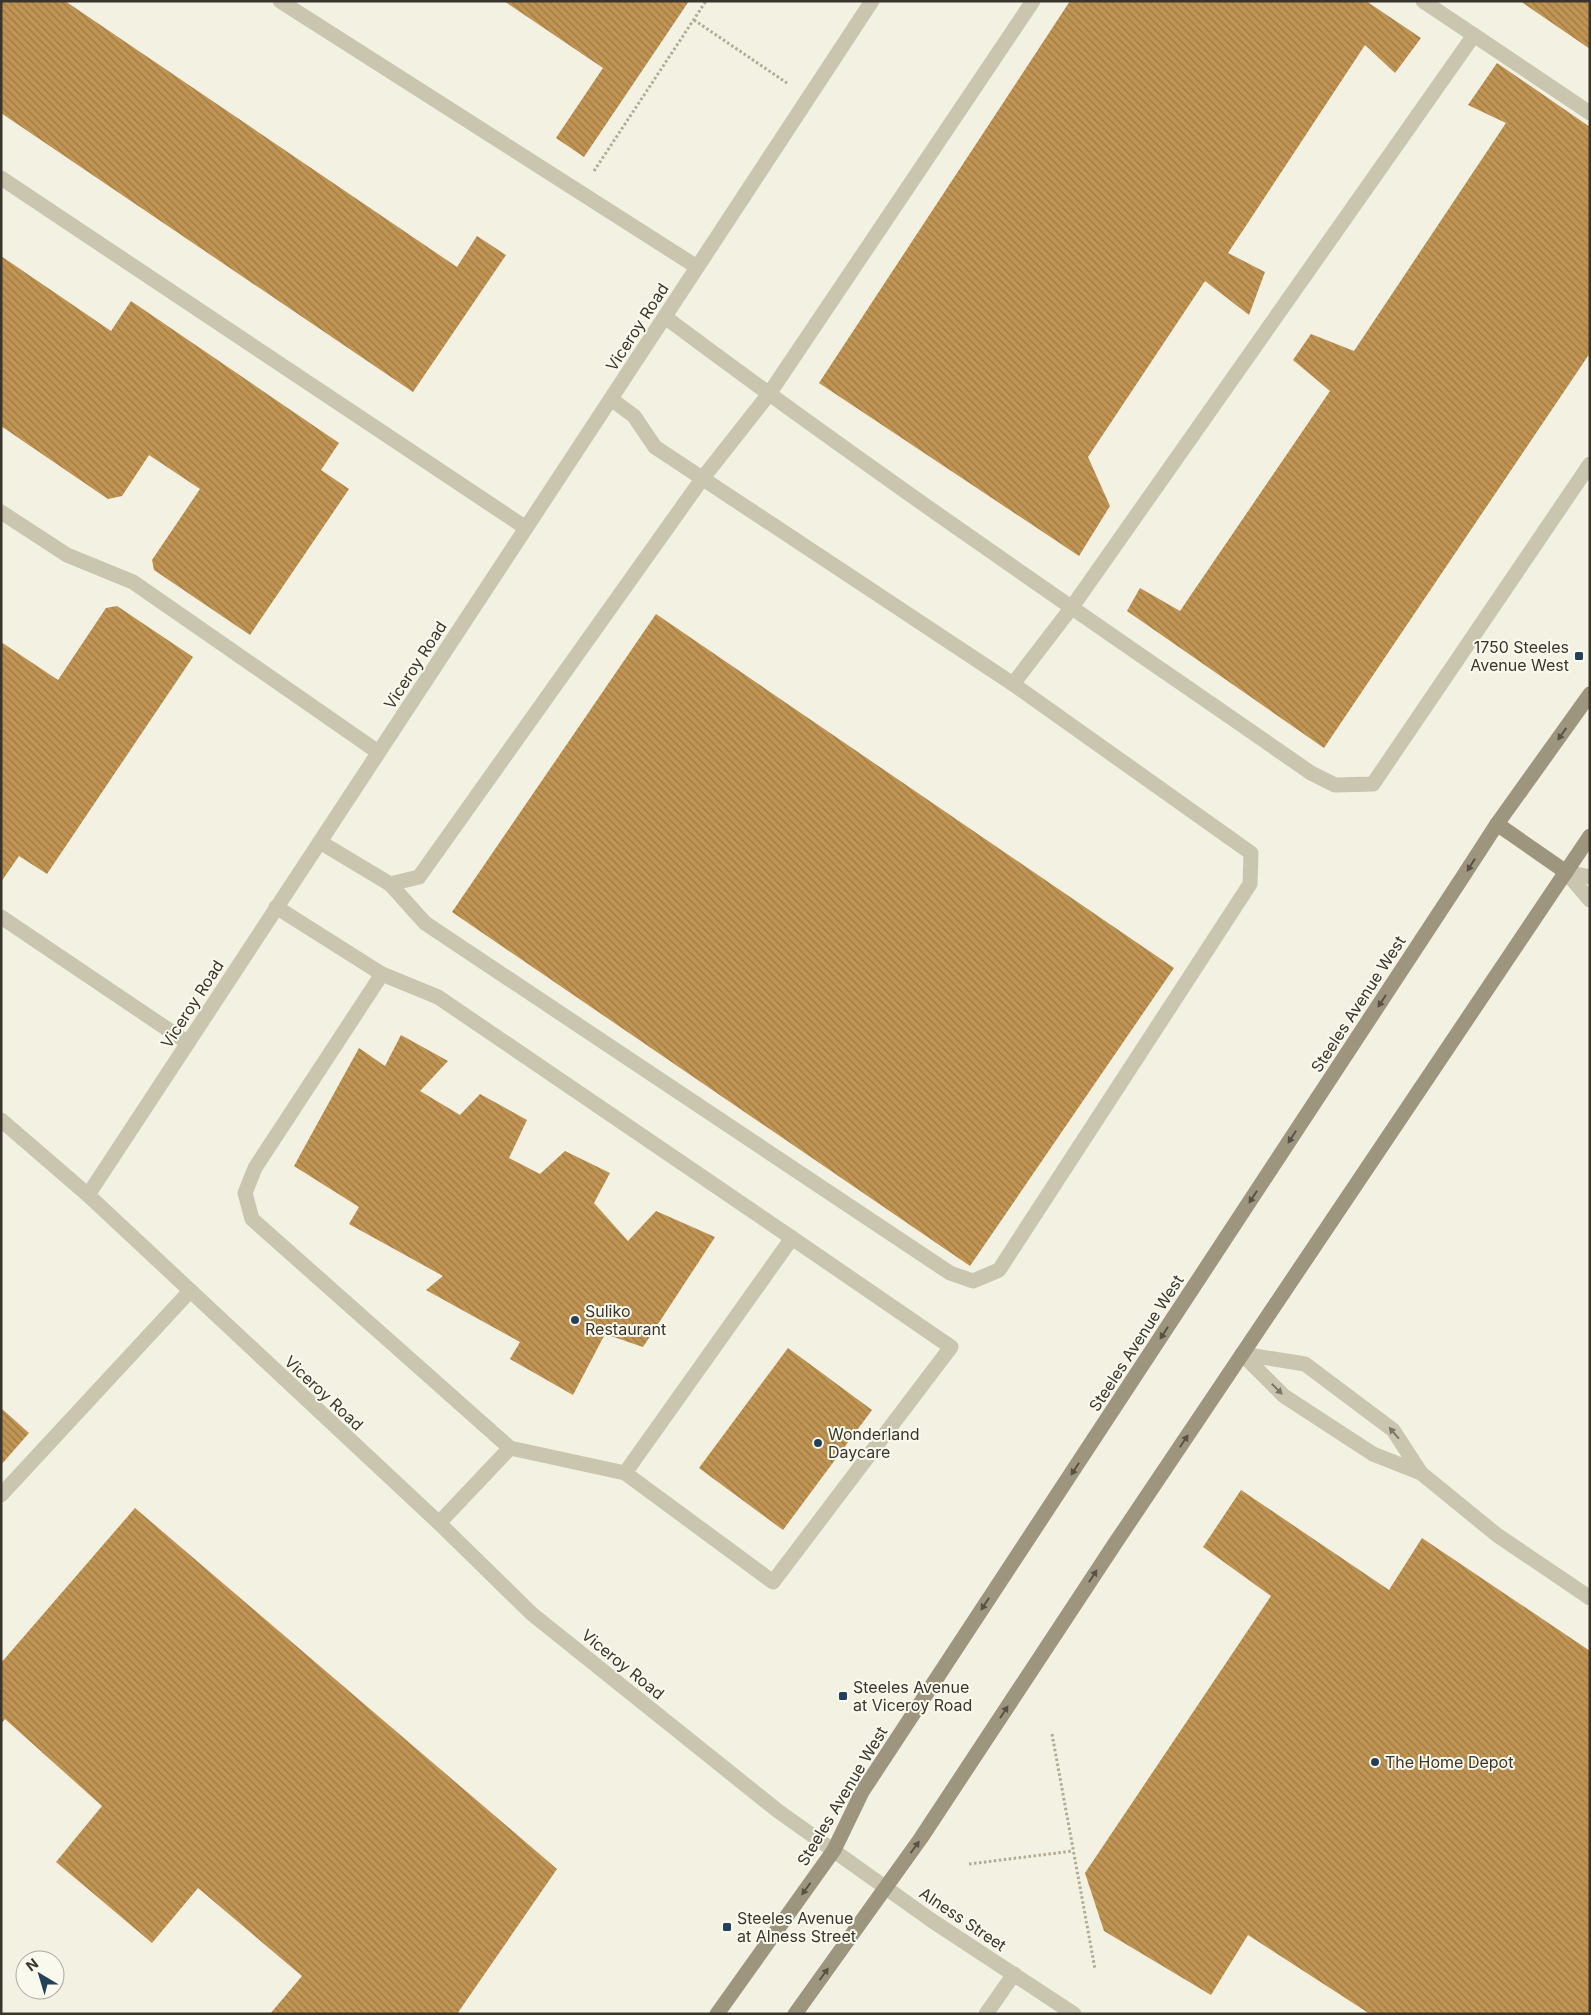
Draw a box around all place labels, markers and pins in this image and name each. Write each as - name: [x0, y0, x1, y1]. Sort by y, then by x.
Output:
- place label: 1750 Steeles Avenue West: [1470, 637, 1569, 675]
- marker: 1750 Steeles Avenue West: [1573, 650, 1585, 662]
- place label: Suliko Restaurant: [585, 1301, 666, 1339]
- marker: Suliko Restaurant: [569, 1314, 581, 1326]
- place label: Wonderland Daycare: [828, 1424, 920, 1462]
- marker: Wonderland Daycare: [812, 1437, 824, 1449]
- place label: Steeles Avenue at Viceroy Road: [853, 1677, 972, 1715]
- marker: Steeles Avenue at Viceroy Road: [837, 1690, 849, 1702]
- place label: The Home Depot: [1385, 1752, 1513, 1772]
- marker: The Home Depot: [1369, 1756, 1381, 1768]
- place label: Steeles Avenue at Alness Street: [737, 1908, 856, 1946]
- marker: Steeles Avenue at Alness Street: [721, 1921, 733, 1933]

